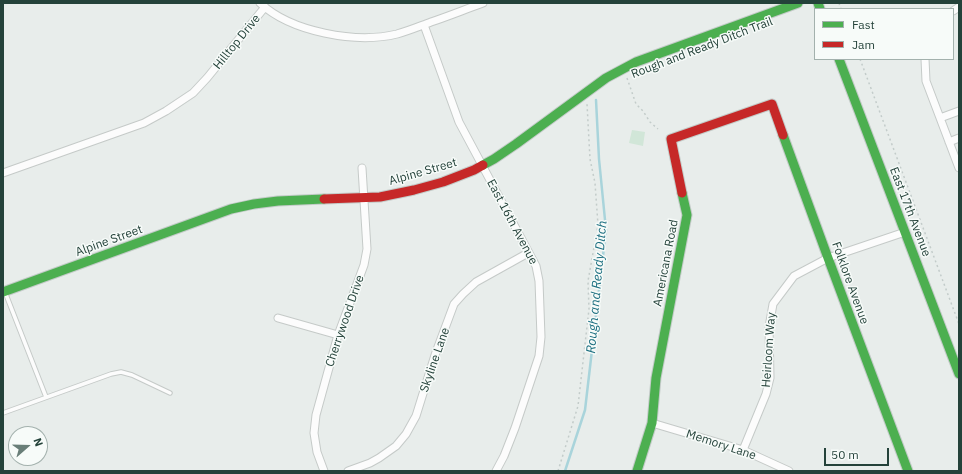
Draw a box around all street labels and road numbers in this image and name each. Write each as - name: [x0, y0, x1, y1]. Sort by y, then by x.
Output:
- street label: Hilltop Drive: [211, 12, 263, 72]
- street label: Rough and Ready Ditch Trail: [629, 14, 775, 82]
- street label: Alpine Street: [387, 155, 459, 189]
- street label: East 17th Avenue: [886, 165, 934, 259]
- street label: East 16th Avenue: [483, 177, 541, 267]
- street label: Americana Road: [651, 218, 681, 308]
- street label: Alpine Street: [74, 222, 144, 260]
- street label: Folklore Avenue: [828, 240, 872, 326]
- street label: Cherrywood Drive: [323, 273, 367, 369]
- street label: Heirloom Way: [759, 312, 779, 388]
- street label: Skyline Lane: [417, 326, 453, 394]
- street label: Memory Lane: [684, 427, 758, 463]

